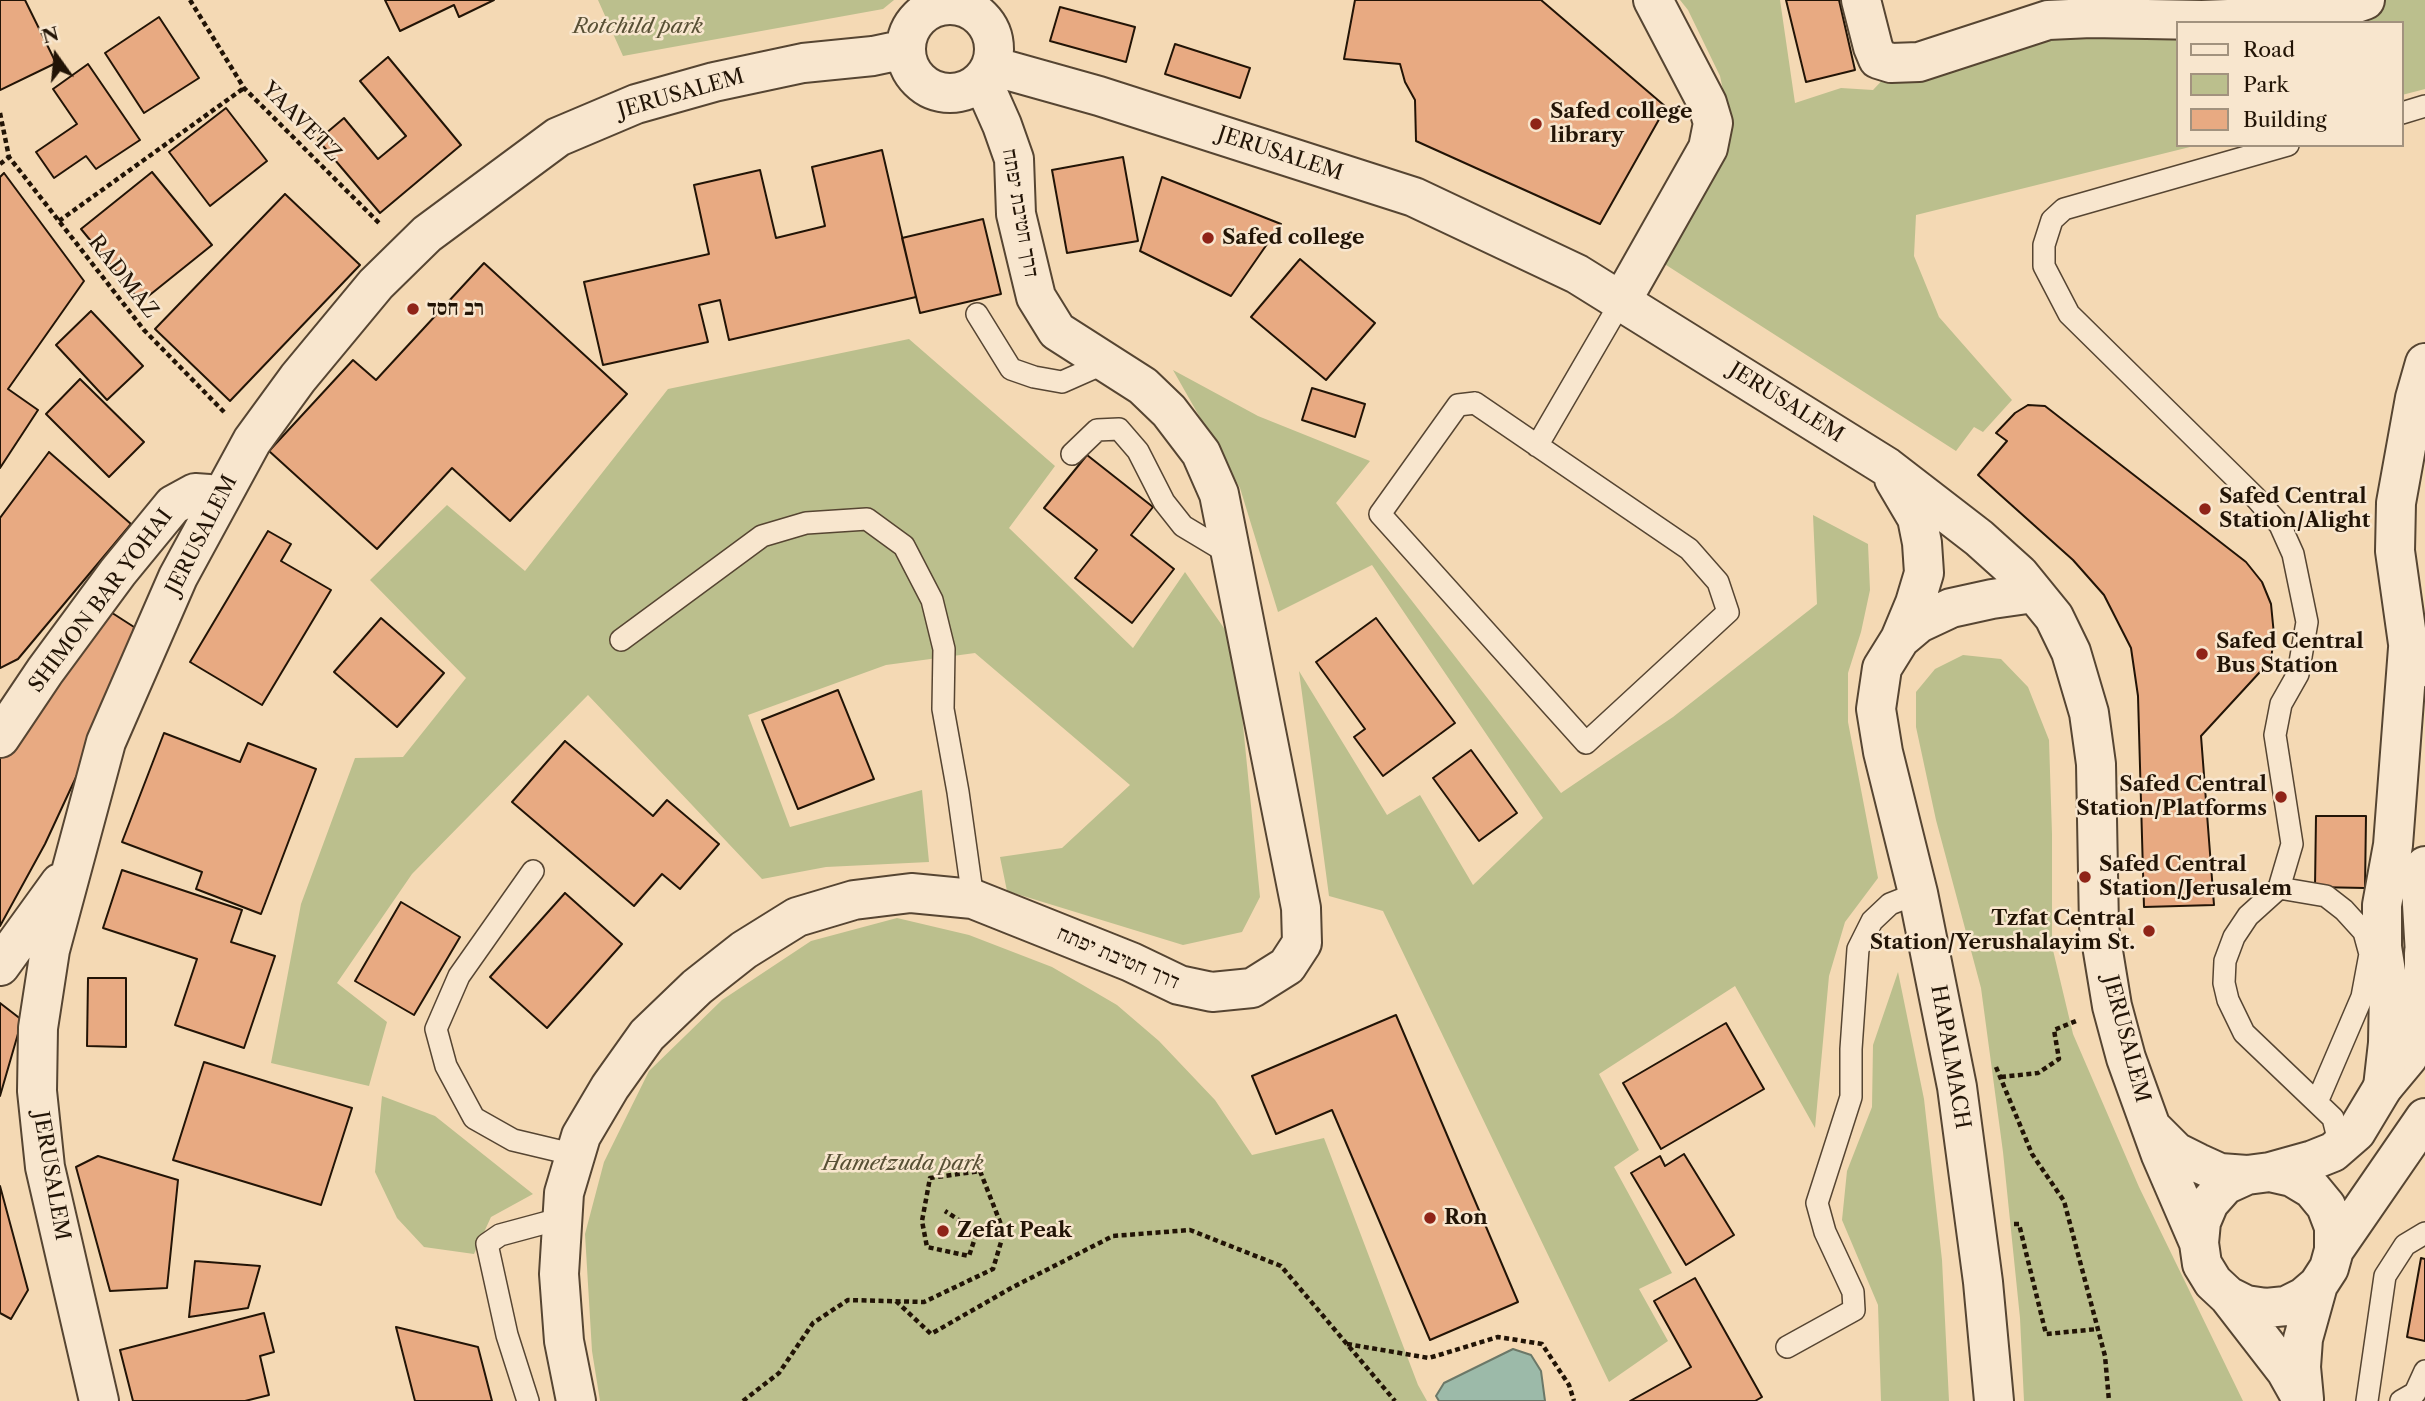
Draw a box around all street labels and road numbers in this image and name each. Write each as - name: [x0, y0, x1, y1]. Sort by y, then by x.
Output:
- street label: JERUSALEM: [615, 64, 747, 124]
- street label: YAAVETZ: [256, 77, 346, 167]
- street label: JERUSALEM: [1214, 122, 1346, 186]
- street label: דרך חטיבת יפתח: [996, 146, 1044, 280]
- street label: RADMAZ: [83, 230, 163, 324]
- street label: JERUSALEM: [1724, 358, 1848, 448]
- street label: JERUSALEM: [161, 471, 243, 599]
- street label: SHIMON BAR YOHAI: [24, 504, 178, 698]
- street label: דרך חטיבת יפתח: [1053, 921, 1183, 995]
- street label: JERUSALEM: [2097, 973, 2155, 1105]
- street label: HAPALMACH: [1925, 983, 1975, 1131]
- street label: JERUSALEM: [27, 1110, 75, 1242]

